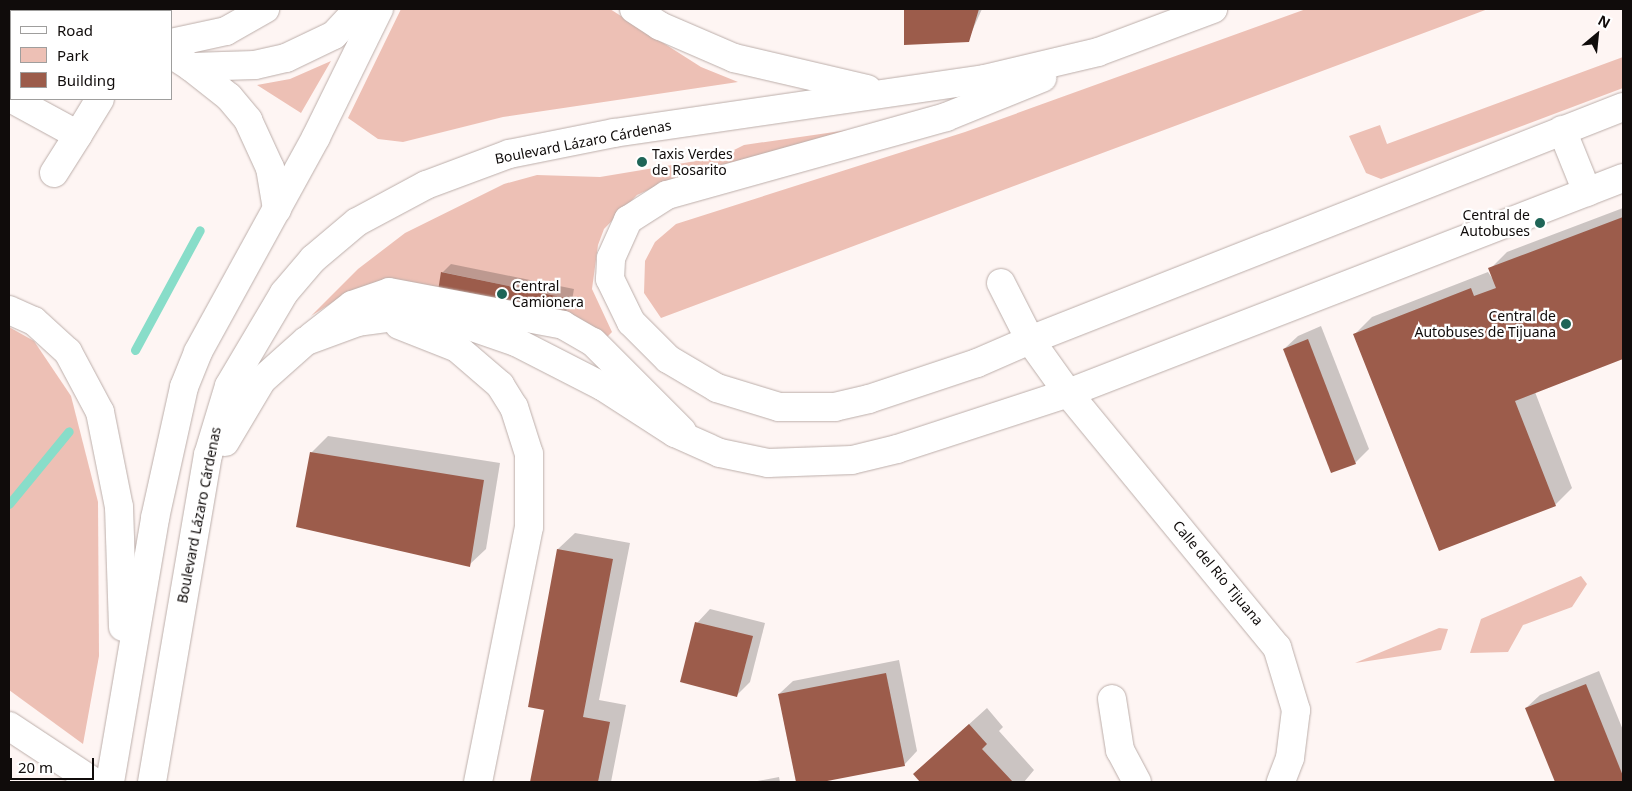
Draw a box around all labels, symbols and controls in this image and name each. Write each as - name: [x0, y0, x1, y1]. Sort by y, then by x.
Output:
- legend: [10, 10, 172, 100]
- north arrow: [1572, 10, 1622, 60]
- text: N: [1595, 10, 1614, 32]
- text: Road: [57, 20, 93, 40]
- text: Park: [57, 45, 89, 65]
- text: Building: [57, 70, 115, 90]
- street label: Boulevard Lázaro Cárdenas: [493, 117, 673, 167]
- place label: Taxis Verdes de Rosarito: [652, 146, 733, 178]
- marker: Taxis Verdes de Rosarito: [636, 156, 648, 168]
- place label: Central de Autobuses: [1460, 207, 1530, 240]
- marker: Central de Autobuses: [1534, 217, 1546, 229]
- place label: Central Camionera: [512, 278, 584, 310]
- marker: Central Camionera: [496, 288, 508, 300]
- place label: Central de Autobuses de Tijuana: [1415, 308, 1556, 341]
- marker: Central de Autobuses de Tijuana: [1560, 318, 1572, 330]
- street label: Boulevard Lázaro Cárdenas: [174, 425, 224, 605]
- street label: Calle del Río Tijuana: [1169, 517, 1267, 629]
- scale bar: [12, 748, 96, 780]
- text: 20 m: [18, 757, 53, 777]

